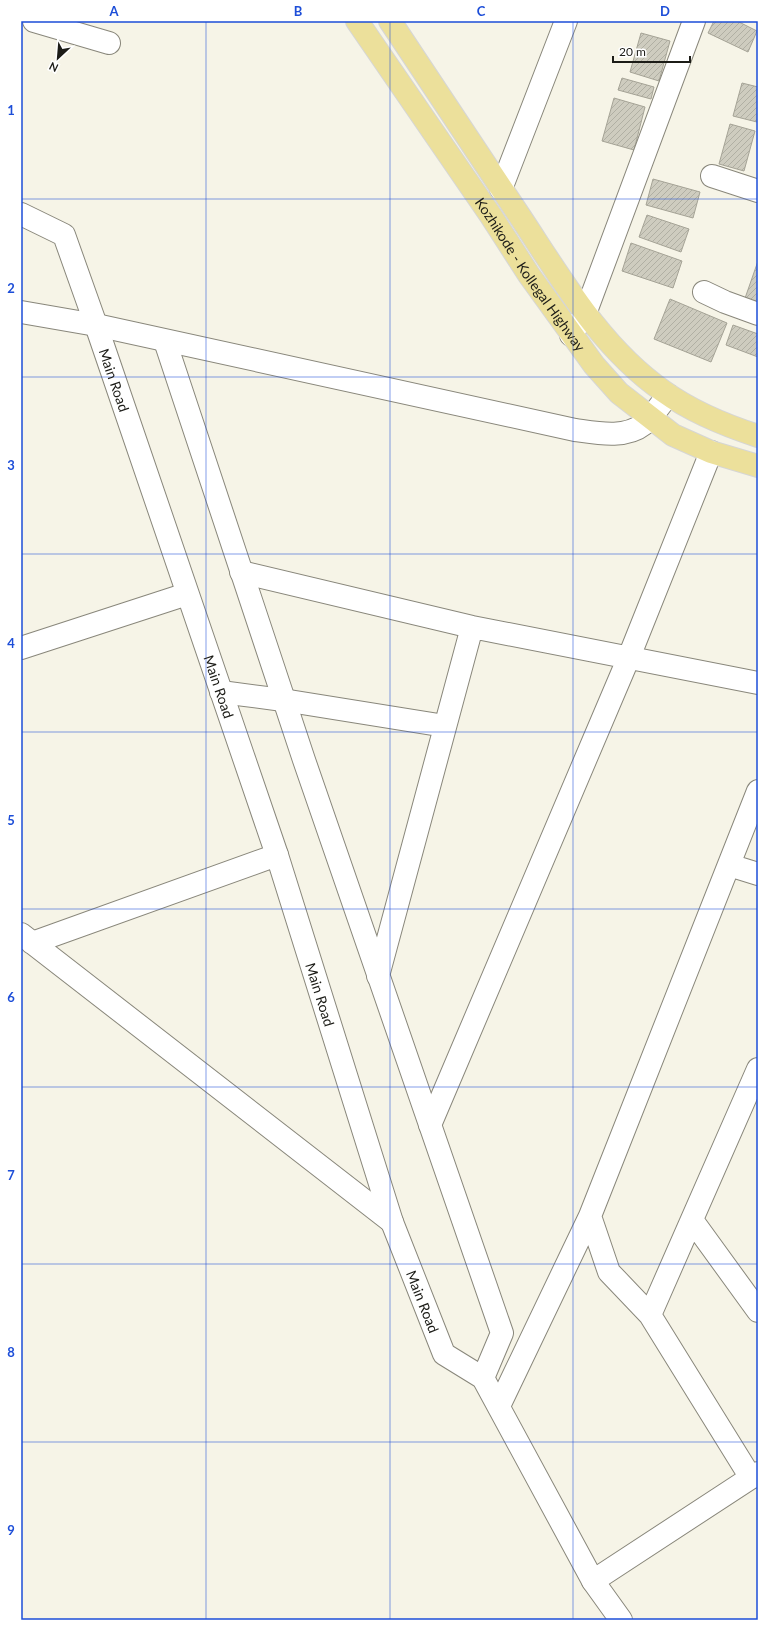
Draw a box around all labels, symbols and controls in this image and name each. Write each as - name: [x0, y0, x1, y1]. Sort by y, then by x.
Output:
- text: A: [108, 3, 119, 19]
- text: B: [294, 3, 303, 19]
- text: C: [477, 3, 486, 19]
- text: D: [660, 3, 670, 19]
- north arrow: [38, 38, 78, 78]
- scale bar: [613, 38, 690, 64]
- text: 20 m: [619, 44, 646, 59]
- text: N: [47, 60, 60, 75]
- text: 1: [7, 102, 15, 118]
- street label: Kozhikode - Kollegal Highway: [472, 194, 590, 355]
- text: 2: [7, 280, 15, 296]
- street label: Main Road: [96, 346, 133, 414]
- text: 3: [7, 457, 15, 473]
- text: 4: [7, 635, 15, 651]
- street label: Main Road: [201, 653, 238, 720]
- text: 5: [7, 812, 15, 828]
- street label: Main Road: [303, 960, 339, 1028]
- text: 6: [7, 989, 15, 1005]
- text: 7: [7, 1167, 15, 1183]
- street label: Main Road: [403, 1268, 443, 1335]
- text: 8: [7, 1344, 15, 1360]
- text: 9: [7, 1522, 15, 1538]

